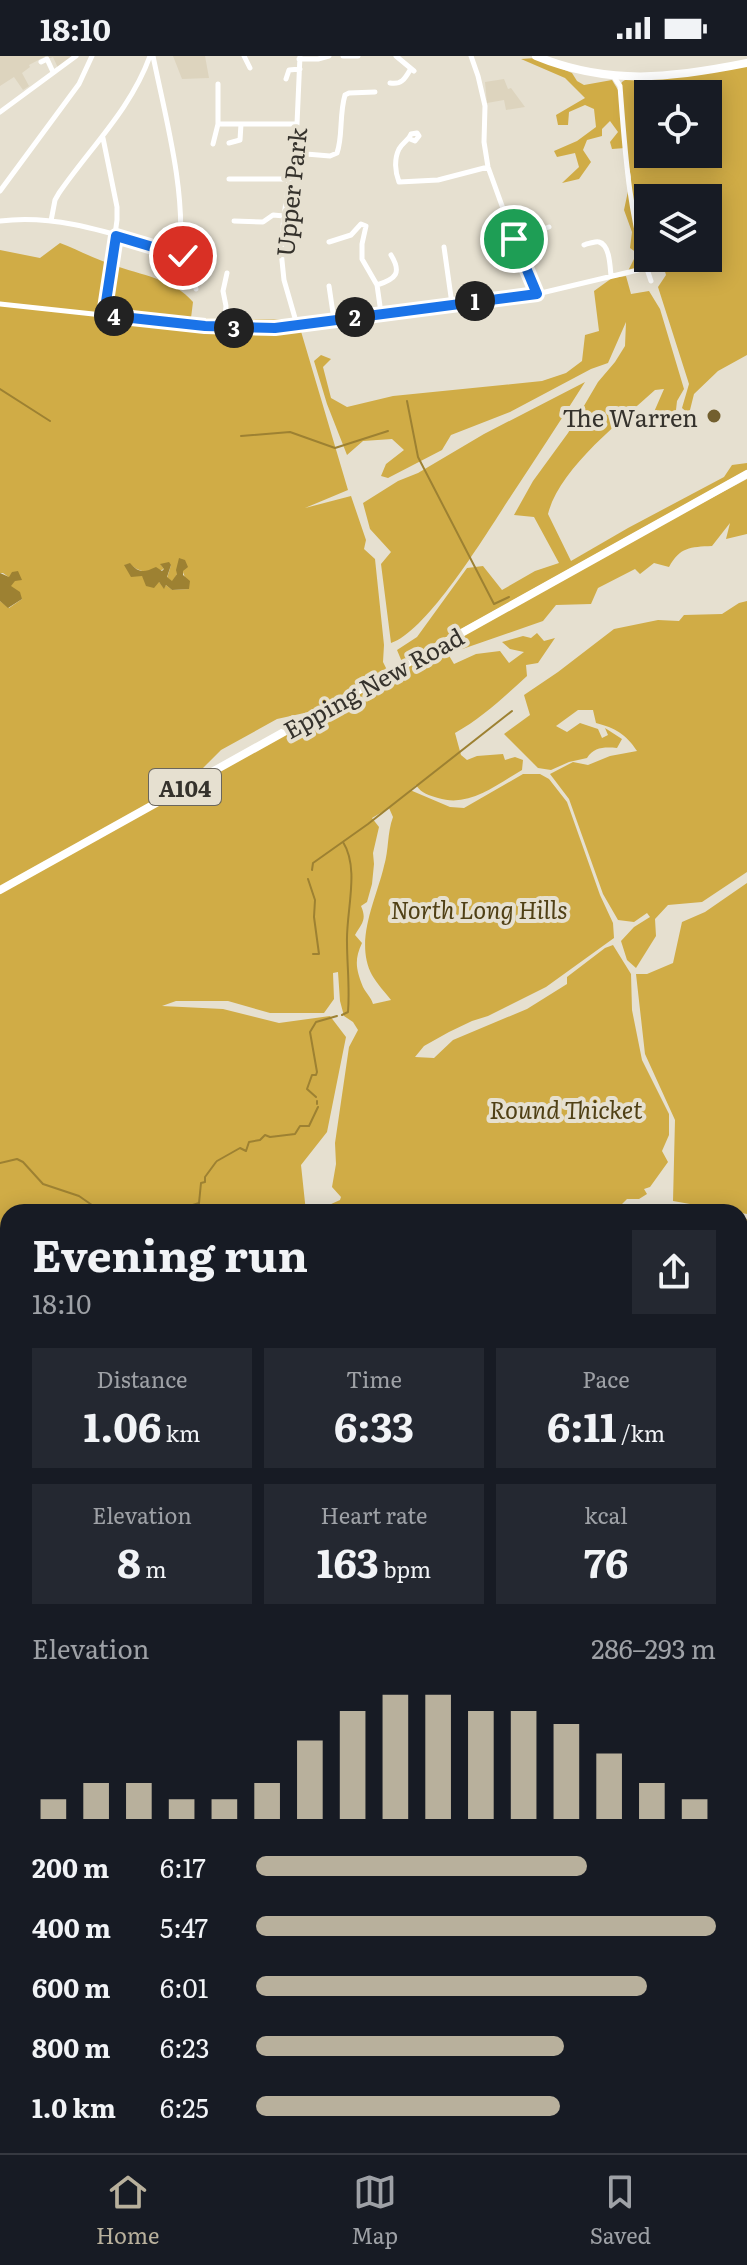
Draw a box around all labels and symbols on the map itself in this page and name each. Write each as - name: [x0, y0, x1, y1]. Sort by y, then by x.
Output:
- street label: Upper Park: [266, 125, 314, 258]
- pin: [480, 205, 548, 273]
- pin: [149, 222, 217, 290]
- pin: 1: [455, 281, 495, 321]
- pin: 4: [94, 296, 134, 336]
- pin: 2: [335, 297, 375, 337]
- pin: 3: [214, 308, 254, 348]
- place label: The Warren: [562, 399, 698, 434]
- marker: The Warren: [705, 407, 723, 425]
- street label: Epping New Road: [276, 618, 470, 746]
- road number: A104: [149, 769, 221, 805]
- park label: North Long Hills: [390, 891, 568, 926]
- park label: Round Thicket: [489, 1091, 643, 1126]

